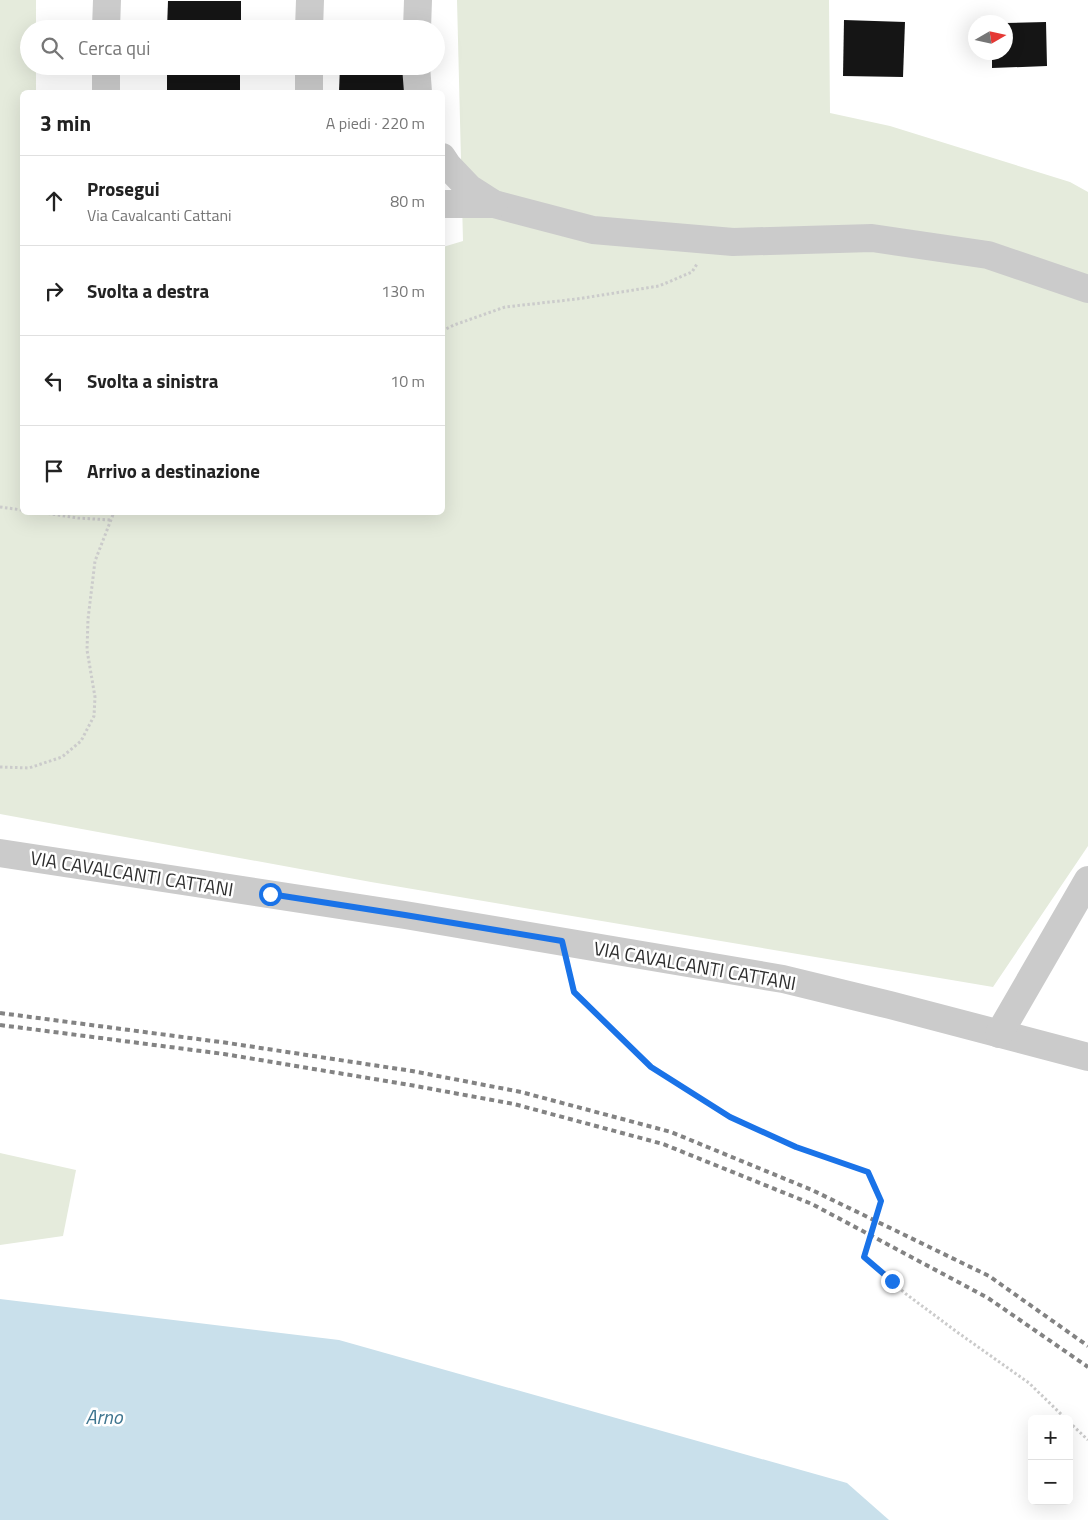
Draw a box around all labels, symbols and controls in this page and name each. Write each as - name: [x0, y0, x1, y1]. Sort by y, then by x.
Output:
- north arrow: [968, 15, 1013, 60]
- search box: [20, 20, 445, 75]
- text: Cerca qui: [78, 33, 150, 62]
- icon: search: [38, 34, 66, 62]
- text: 3 min: [40, 107, 91, 139]
- text: A piedi · 220 m: [326, 111, 425, 135]
- text: Prosegui: [87, 174, 160, 203]
- icon: ahead: [40, 187, 68, 215]
- text: 80 m: [390, 189, 425, 213]
- text: Via Cavalcanti Cattani: [87, 203, 232, 227]
- text: Svolta a destra: [87, 276, 209, 305]
- icon: right: [40, 277, 68, 305]
- text: 130 m: [381, 279, 425, 303]
- text: Svolta a sinistra: [87, 366, 218, 395]
- icon: left: [40, 367, 68, 395]
- text: 10 m: [390, 369, 425, 393]
- text: Arrivo a destinazione: [87, 456, 260, 485]
- icon: arrive: [40, 457, 68, 485]
- street label: VIA CAVALCANTI CATTANI: [28, 843, 236, 903]
- route start: [259, 883, 282, 906]
- street label: VIA CAVALCANTI CATTANI: [592, 933, 798, 997]
- route end: [881, 1270, 904, 1293]
- water label: Arno: [85, 1401, 124, 1432]
- map controls: [1028, 1415, 1073, 1505]
- button: +: [1028, 1415, 1073, 1460]
- button: −: [1028, 1460, 1073, 1505]

